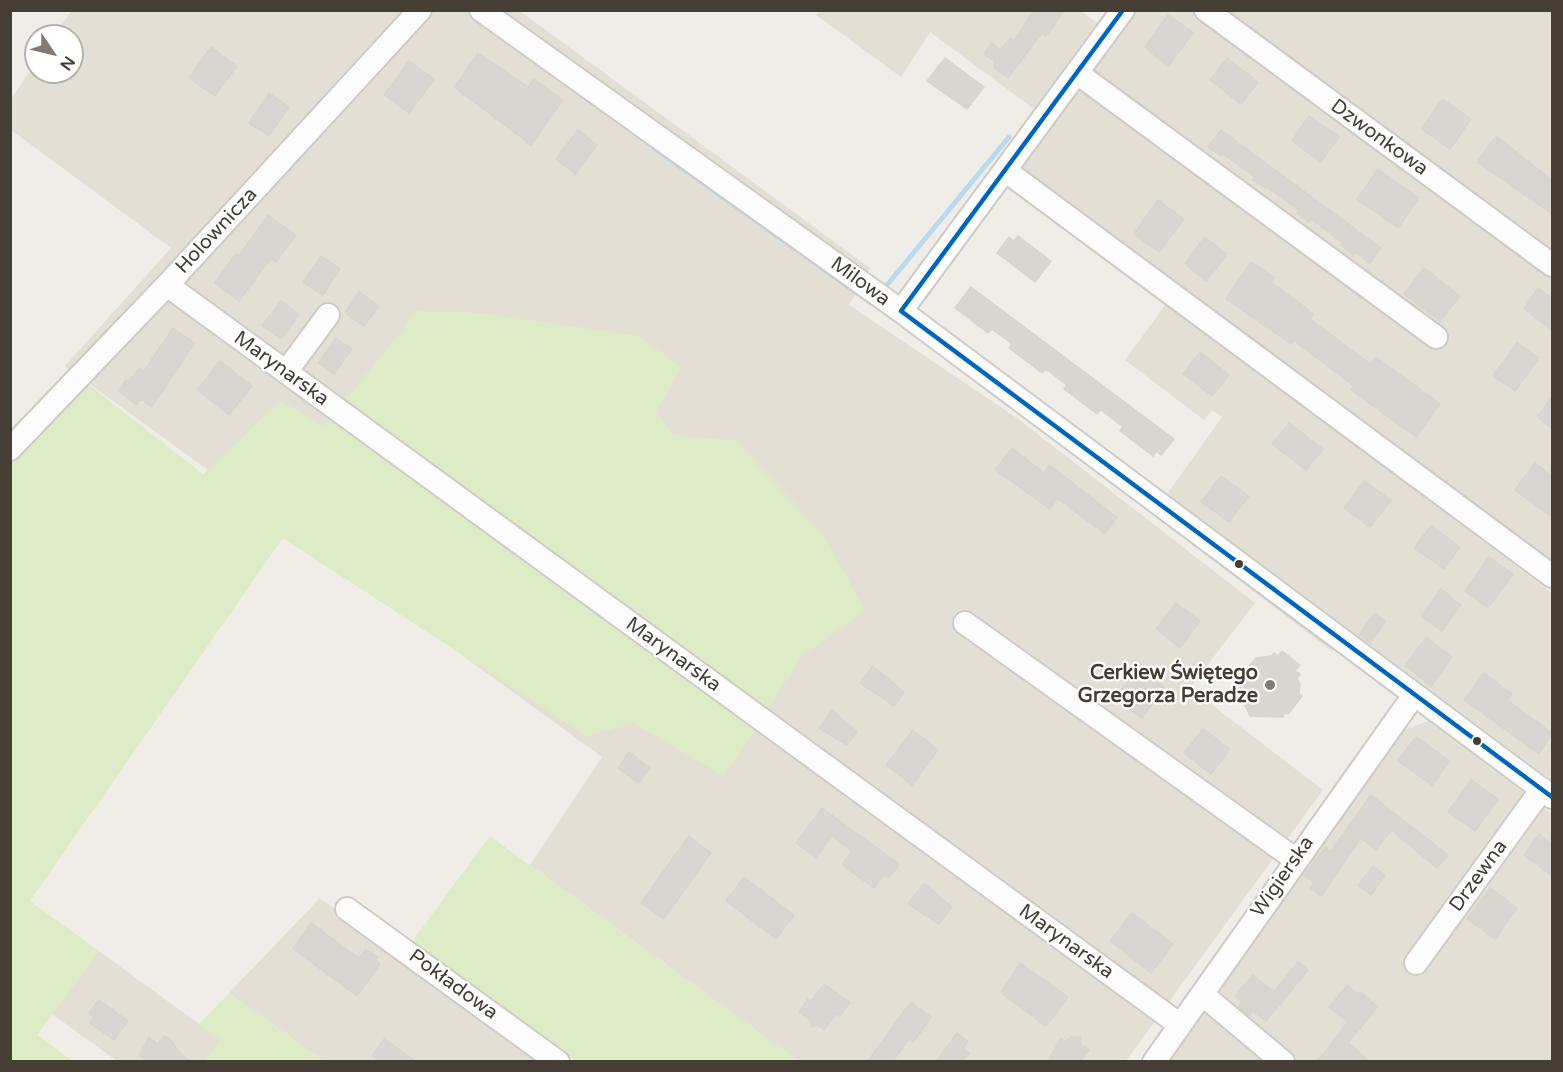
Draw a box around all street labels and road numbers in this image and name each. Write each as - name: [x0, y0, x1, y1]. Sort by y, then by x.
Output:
- street label: Dzwonkowa: [1326, 95, 1432, 181]
- street label: Holownicza: [171, 183, 263, 279]
- street label: Milowa: [825, 252, 895, 312]
- street label: Marynarska: [229, 326, 333, 412]
- street label: Marynarska: [621, 612, 725, 698]
- street label: Wigierska: [1246, 832, 1320, 922]
- street label: Drzewna: [1445, 835, 1513, 917]
- street label: Marynarska: [1014, 899, 1118, 985]
- street label: Pokładowa: [404, 945, 502, 1025]

